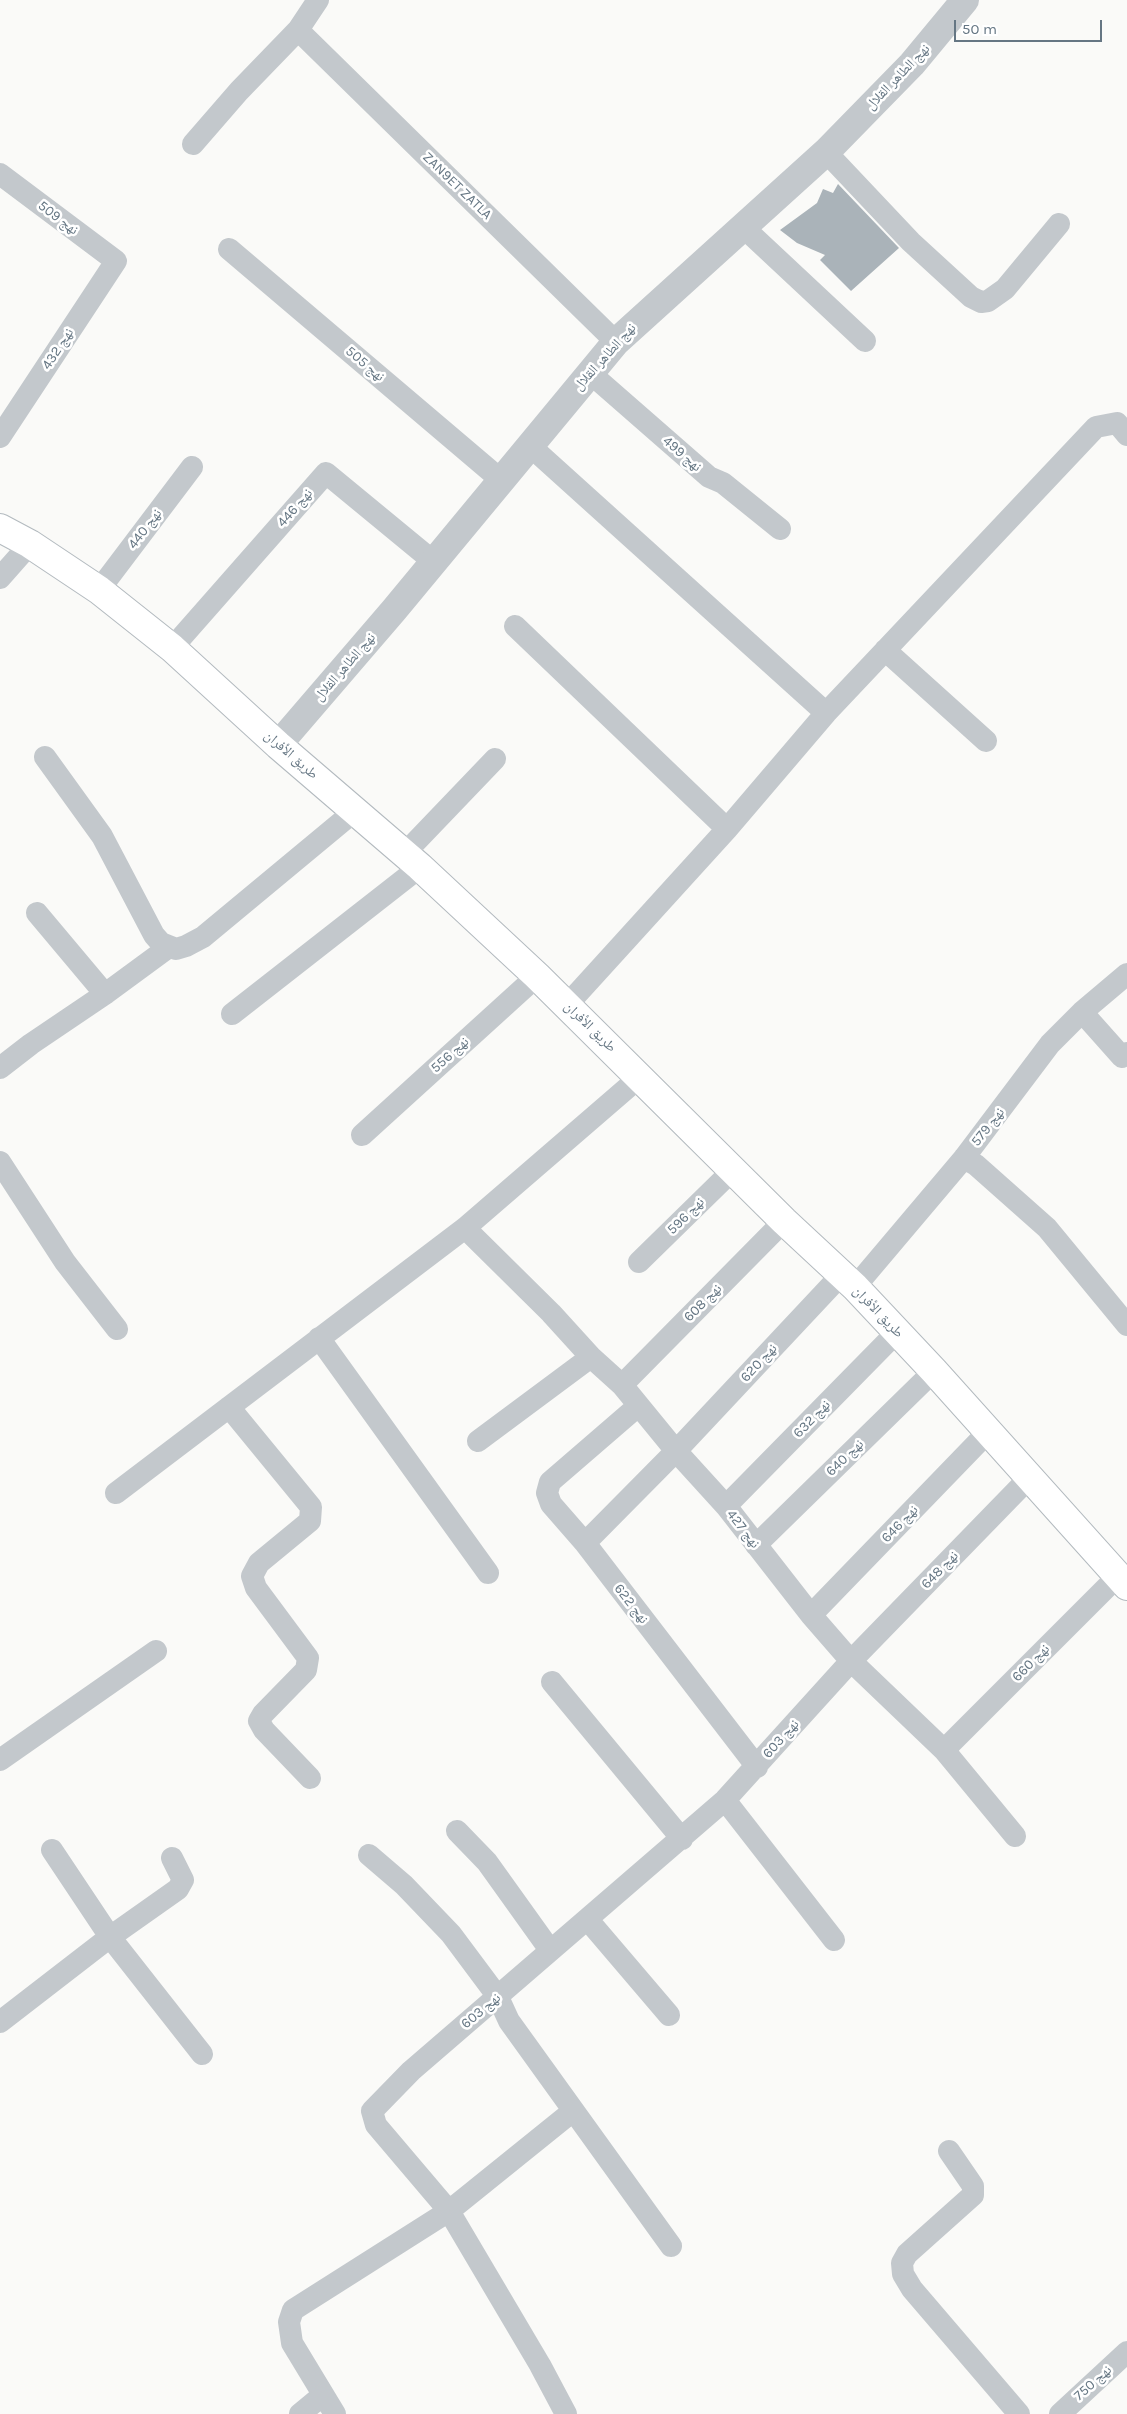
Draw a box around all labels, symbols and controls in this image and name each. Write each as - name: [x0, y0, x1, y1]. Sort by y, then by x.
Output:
- scale bar: [957, 10, 1104, 42]
- text: 50 m: [962, 20, 997, 38]
- street label: نهج الطاهر القلال: [862, 41, 934, 113]
- street label: ZAN9ET ZATLA: [419, 149, 495, 223]
- street label: نهج 509: [35, 197, 81, 239]
- street label: نهج الطاهر القلال: [570, 320, 640, 394]
- street label: نهج 432: [38, 325, 78, 373]
- street label: نهج 505: [342, 343, 388, 385]
- street label: نهج 499: [659, 433, 705, 475]
- street label: نهج 446: [274, 485, 316, 531]
- street label: نهج 440: [125, 506, 165, 552]
- street label: نهج الطاهر القلال: [311, 629, 379, 705]
- street label: طريق الأفران: [261, 727, 321, 783]
- street label: طريق الأفران: [561, 998, 619, 1056]
- street label: نهج 556: [427, 1033, 473, 1077]
- street label: نهج 579: [968, 1104, 1008, 1150]
- street label: نهج 596: [664, 1194, 708, 1238]
- street label: نهج 608: [681, 1281, 725, 1325]
- street label: طريق الأفران: [849, 1283, 907, 1341]
- street label: نهج 620: [737, 1340, 781, 1386]
- street label: نهج 632: [790, 1397, 834, 1441]
- street label: نهج 640: [823, 1436, 867, 1480]
- street label: نهج 646: [878, 1502, 922, 1546]
- street label: نهج 427: [723, 1506, 763, 1552]
- street label: نهج 648: [918, 1548, 962, 1592]
- street label: نهج 622: [610, 1581, 652, 1627]
- street label: نهج 660: [1009, 1641, 1053, 1685]
- street label: نهج 603: [759, 1716, 803, 1762]
- street label: نهج 603: [458, 1990, 504, 2032]
- street label: نهج 750: [1071, 2362, 1115, 2404]

